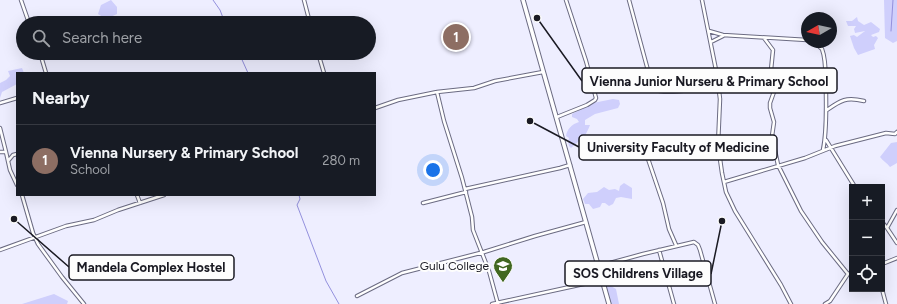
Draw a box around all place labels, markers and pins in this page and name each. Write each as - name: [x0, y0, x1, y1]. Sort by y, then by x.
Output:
- pin: 1: [443, 22, 469, 52]
- callout: Vienna Junior Nurseru & Primary School: [582, 68, 837, 93]
- callout: University Faculty of Medicine: [579, 135, 777, 160]
- callout: Mandela Complex Hostel: [69, 255, 234, 280]
- school or university icon: Gulu College: [492, 255, 514, 283]
- place label: Gulu College: [420, 259, 489, 273]
- callout: SOS Childrens Village: [565, 261, 711, 286]

